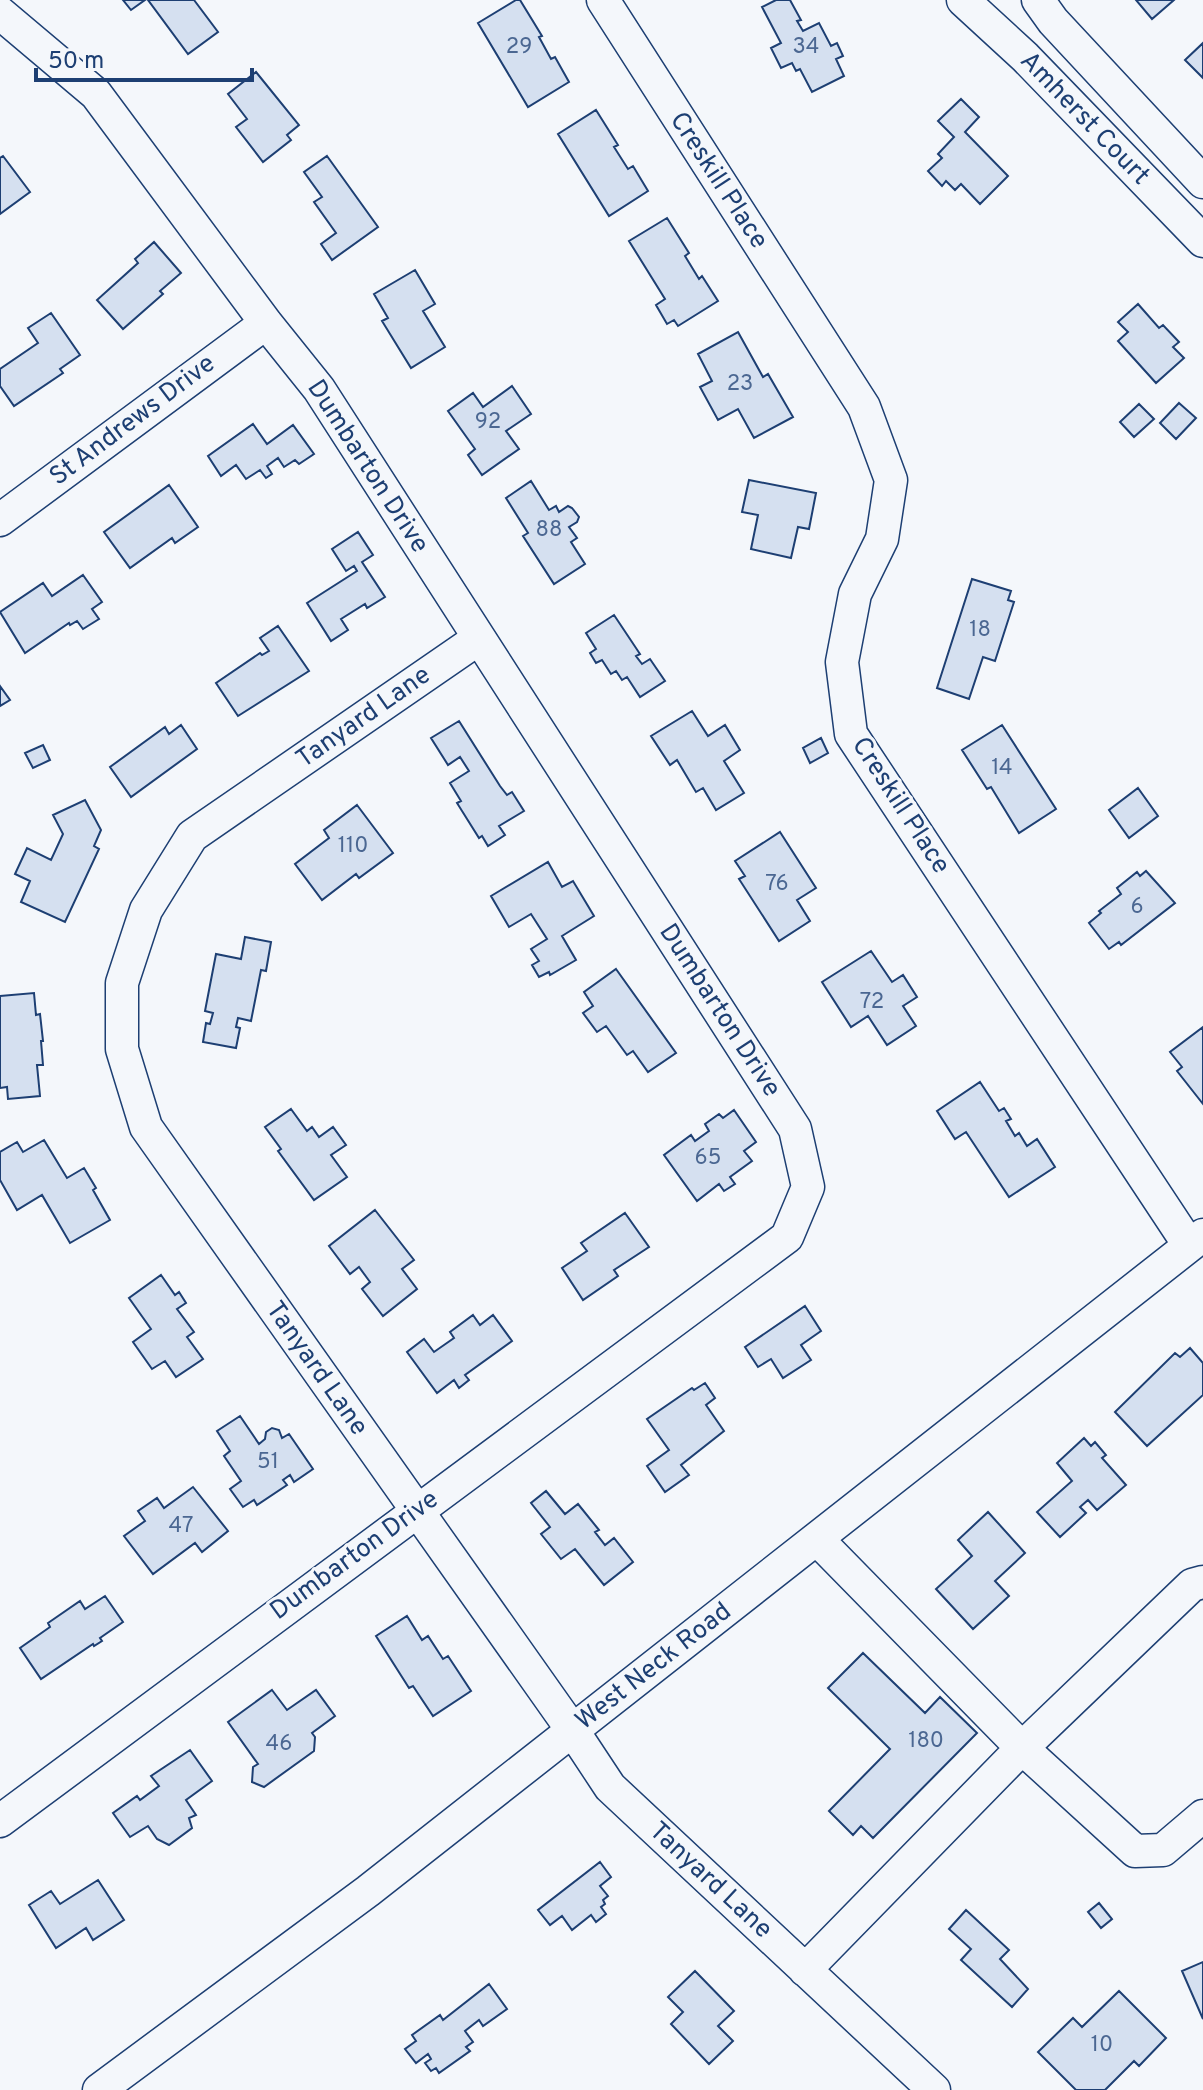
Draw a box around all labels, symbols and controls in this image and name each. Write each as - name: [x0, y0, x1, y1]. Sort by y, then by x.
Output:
- scale bar: [36, 32, 252, 82]
- house number: 29: [506, 34, 532, 61]
- house number: 34: [793, 34, 819, 61]
- street label: Amherst Court: [1012, 45, 1156, 193]
- text: 50 m: [48, 47, 104, 77]
- street label: Creskill Place: [661, 106, 775, 256]
- street label: St Andrews Drive: [44, 348, 222, 494]
- house number: 23: [727, 371, 753, 398]
- street label: Dumbarton Drive: [299, 374, 435, 560]
- house number: 92: [475, 409, 501, 436]
- house number: 88: [536, 517, 562, 544]
- house number: 18: [969, 617, 991, 644]
- street label: Tanyard Lane: [290, 659, 438, 777]
- street label: Creskill Place: [843, 731, 957, 881]
- house number: 14: [991, 755, 1013, 782]
- house number: 110: [338, 833, 368, 860]
- house number: 76: [765, 871, 789, 898]
- house number: 6: [1130, 894, 1144, 921]
- street label: Dumbarton Drive: [651, 918, 787, 1104]
- house number: 72: [860, 989, 884, 1016]
- house number: 65: [695, 1145, 721, 1172]
- street label: Tanyard Lane: [257, 1295, 375, 1443]
- house number: 51: [257, 1449, 279, 1476]
- street label: Dumbarton Drive: [264, 1484, 446, 1628]
- house number: 47: [169, 1513, 193, 1540]
- street label: West Neck Road: [569, 1596, 739, 1738]
- house number: 180: [908, 1728, 944, 1755]
- house number: 46: [266, 1731, 292, 1758]
- street label: Tanyard Lane: [641, 1815, 779, 1947]
- house number: 10: [1091, 2032, 1113, 2059]

